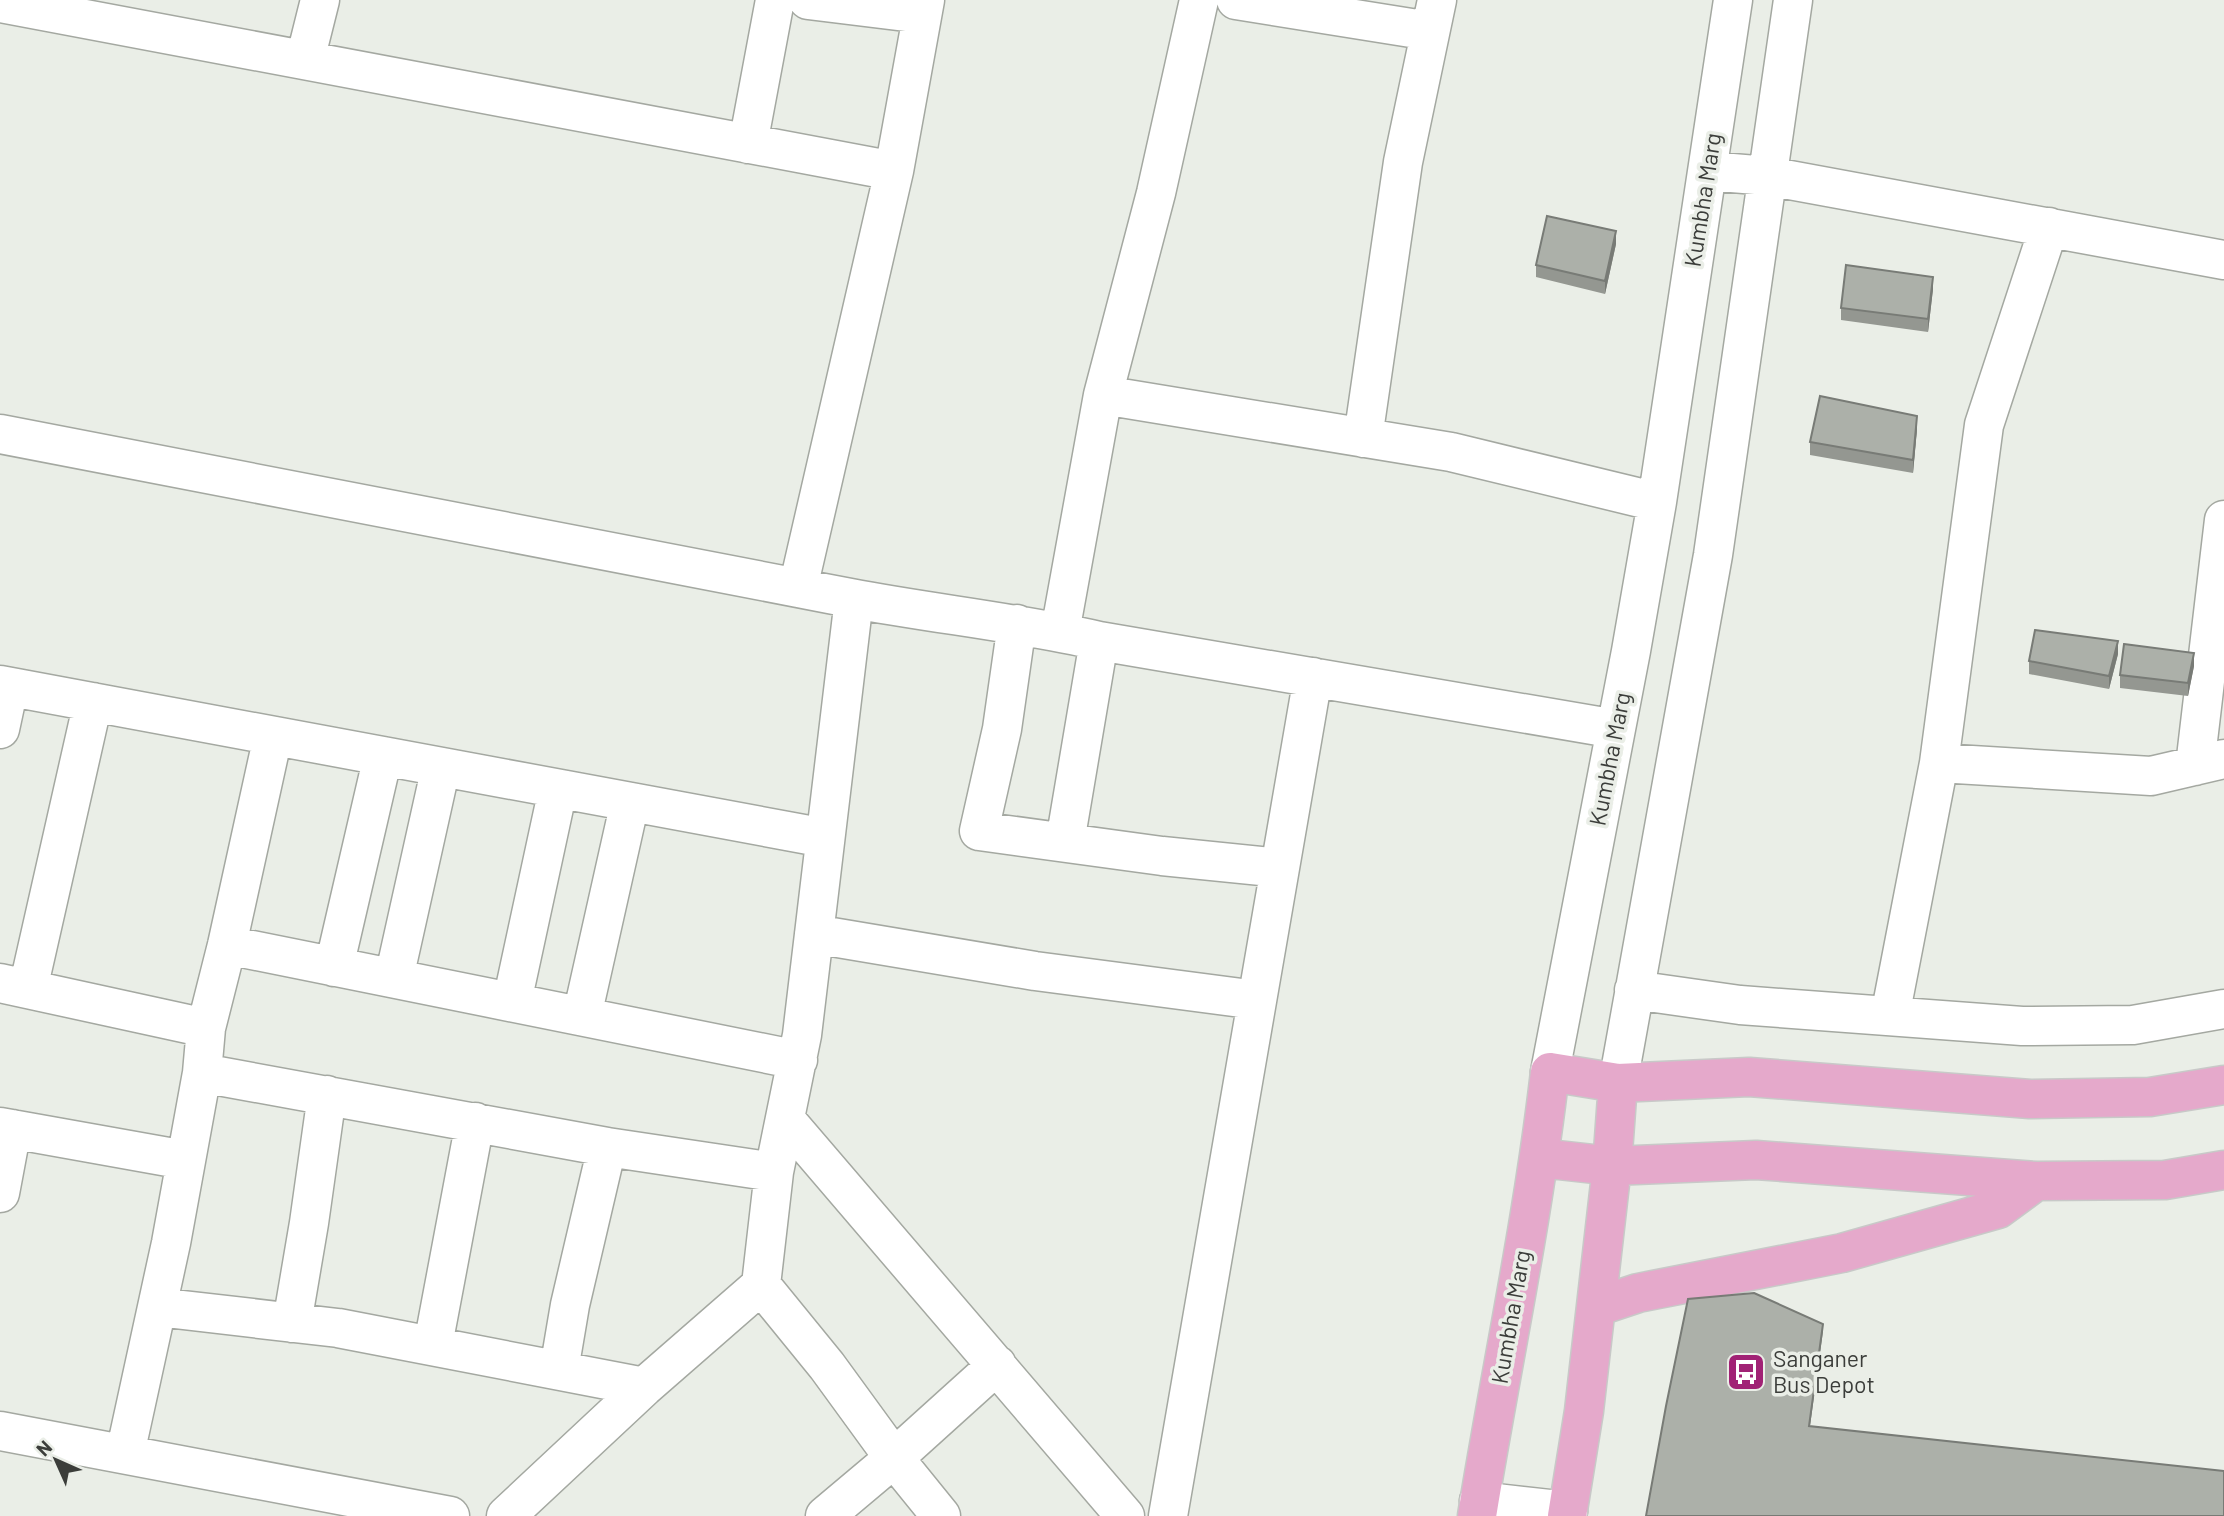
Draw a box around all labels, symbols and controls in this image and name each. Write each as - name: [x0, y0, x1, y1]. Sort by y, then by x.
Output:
- street label: Kumbha Marg: [1678, 131, 1726, 269]
- street label: Kumbha Marg: [1582, 690, 1636, 828]
- street label: Kumbha Marg: [1484, 1248, 1536, 1386]
- place label: Sanganer Bus Depot: [1773, 1344, 1875, 1398]
- bus stop icon: Sanganer Bus Depot: [1725, 1351, 1767, 1393]
- north arrow: [21, 1425, 91, 1495]
- text: N: [31, 1435, 56, 1460]

